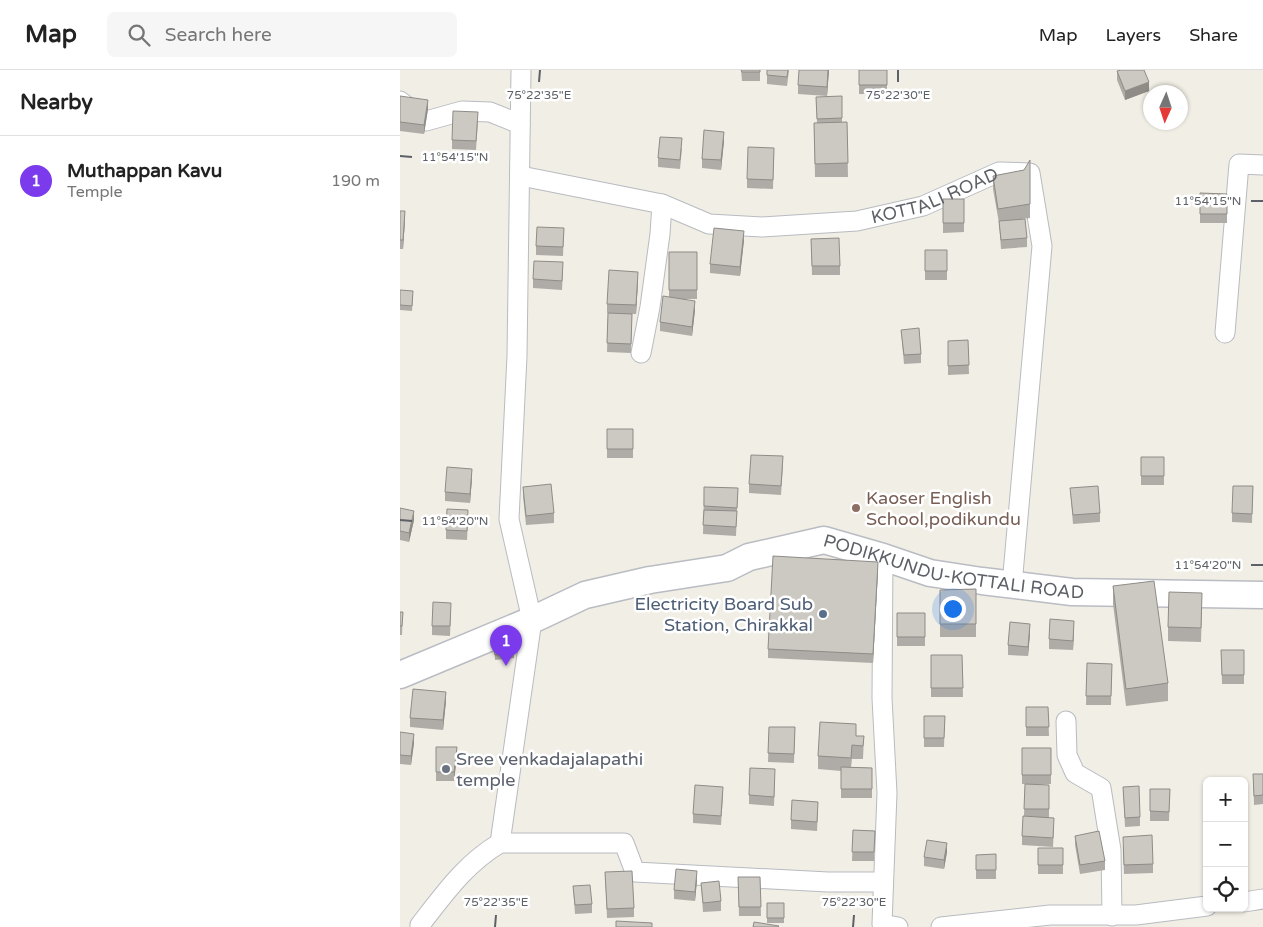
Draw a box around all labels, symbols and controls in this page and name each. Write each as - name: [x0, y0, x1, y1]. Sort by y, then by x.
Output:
- search box: [107, 12, 457, 57]
- text: Map: [25, 20, 77, 49]
- icon: search: [125, 21, 153, 49]
- text: Search here: [165, 24, 272, 46]
- text: Map: [1039, 24, 1078, 46]
- text: Layers: [1106, 24, 1161, 46]
- text: Share: [1189, 24, 1238, 46]
- north arrow: [1143, 85, 1188, 130]
- text: 75°22'35"E: [507, 88, 572, 102]
- text: 75°22'30"E: [866, 88, 931, 102]
- text: Nearby: [20, 90, 93, 115]
- text: 11°54'15"N: [422, 150, 489, 164]
- text: Muthappan Kavu: [67, 160, 222, 182]
- street label: KOTTALI ROAD: [869, 163, 1002, 228]
- text: 1: [31, 171, 41, 191]
- text: 190 m: [331, 171, 380, 191]
- text: Temple: [67, 182, 123, 202]
- text: 11°54'15"N: [1175, 194, 1242, 208]
- place label: Kaoser English School,podikundu: [866, 487, 1021, 530]
- marker: Kaoser English School,podikundu: [850, 502, 862, 514]
- text: 11°54'20"N: [422, 514, 489, 528]
- street label: PODIKKUNDU-KOTTALI ROAD: [821, 529, 1084, 603]
- text: 11°54'20"N: [1175, 558, 1242, 572]
- place label: Electricity Board Sub Station, Chirakkal: [634, 593, 813, 636]
- your location: [940, 596, 966, 622]
- marker: Electricity Board Sub Station, Chirakkal: [817, 608, 829, 620]
- pin: 1: [490, 625, 522, 666]
- place label: Sree venkadajalapathi temple: [456, 748, 643, 791]
- marker: Sree venkadajalapathi temple: [440, 763, 452, 775]
- map controls: [1203, 777, 1248, 912]
- button: +: [1203, 777, 1248, 822]
- button: −: [1203, 822, 1248, 867]
- button: locate: [1203, 867, 1248, 912]
- text: 75°22'35"E: [464, 895, 529, 909]
- text: 75°22'30"E: [822, 895, 887, 909]

